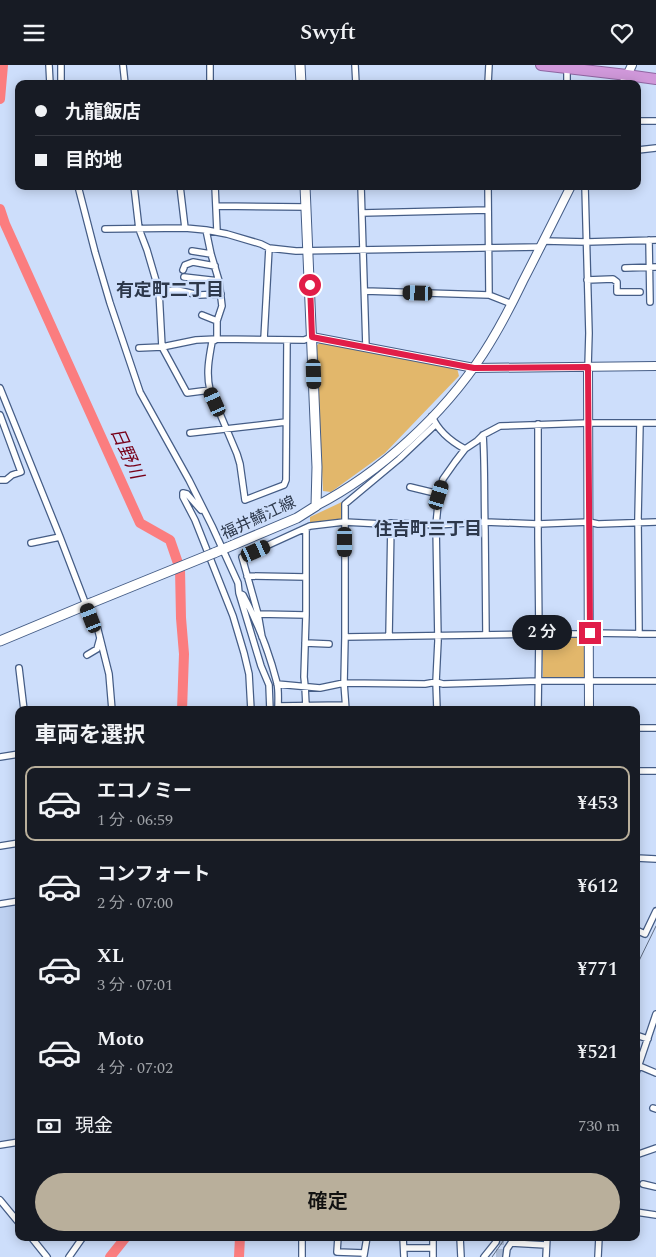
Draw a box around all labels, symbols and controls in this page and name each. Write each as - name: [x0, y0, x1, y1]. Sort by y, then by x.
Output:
- text: Swyft: [300, 16, 356, 49]
- icon: menu: [20, 19, 48, 47]
- icon: heart: [608, 19, 636, 47]
- text: 九龍飯店: [65, 98, 141, 127]
- text: 目的地: [65, 146, 122, 175]
- route start: [299, 274, 321, 296]
- district label: 有定町二丁目: [116, 277, 224, 304]
- car: [402, 285, 433, 301]
- car: [305, 359, 322, 389]
- car: [202, 385, 227, 419]
- water label: 日野川: [103, 423, 151, 485]
- car: [427, 478, 450, 512]
- street label: 福井鯖江線: [217, 490, 300, 546]
- district label: 住吉町三丁目: [374, 516, 482, 543]
- car: [337, 527, 352, 557]
- car: [239, 538, 272, 564]
- car: [78, 601, 103, 635]
- callout: 2 分: [512, 615, 572, 651]
- text: 2 分: [528, 620, 556, 644]
- route end: [579, 622, 601, 644]
- text: 車両を選択: [35, 719, 145, 752]
- text: エコノミー: [97, 777, 192, 806]
- icon: car: [37, 781, 82, 826]
- text: ¥453: [577, 789, 618, 818]
- text: 1 分 · 06:59: [97, 808, 173, 832]
- text: コンフォート: [97, 860, 210, 889]
- icon: car: [37, 864, 82, 909]
- text: ¥612: [577, 872, 618, 901]
- text: 2 分 · 07:00: [97, 891, 173, 915]
- text: XL: [97, 942, 124, 971]
- icon: car: [37, 947, 82, 992]
- text: ¥771: [577, 955, 618, 984]
- text: 3 分 · 07:01: [97, 973, 173, 997]
- text: Moto: [97, 1025, 144, 1054]
- icon: car: [37, 1030, 82, 1075]
- text: ¥521: [577, 1038, 618, 1067]
- text: 4 分 · 07:02: [97, 1056, 173, 1080]
- icon: cash: [35, 1112, 63, 1140]
- text: 現金: [75, 1112, 113, 1141]
- text: 730 m: [578, 1114, 620, 1138]
- button: 確定: [35, 1173, 620, 1231]

